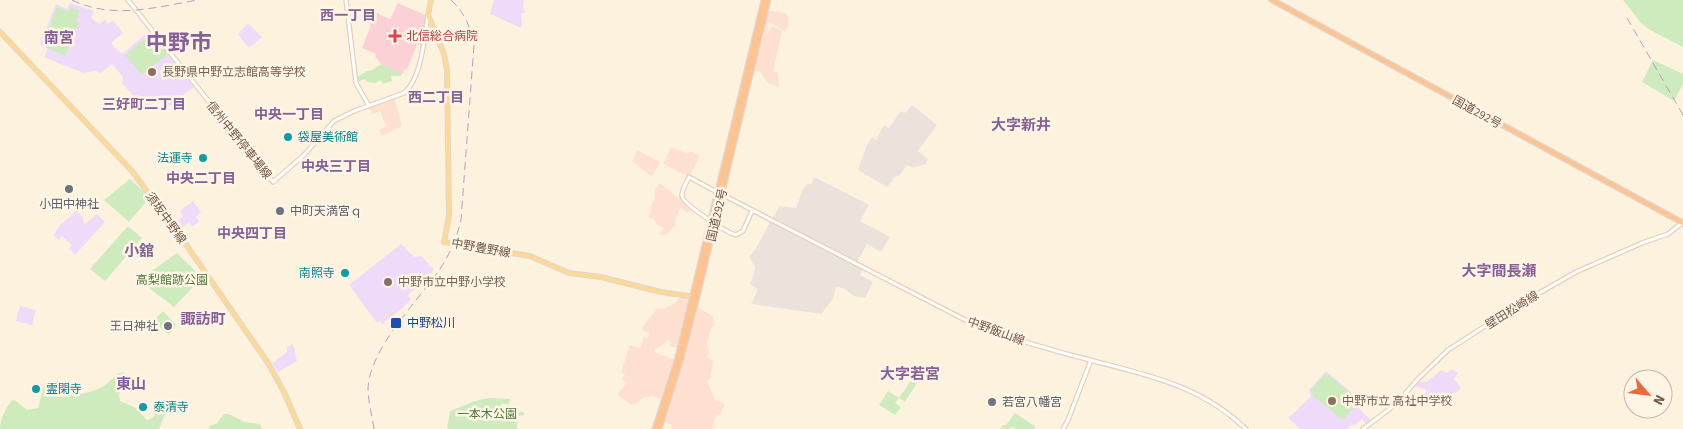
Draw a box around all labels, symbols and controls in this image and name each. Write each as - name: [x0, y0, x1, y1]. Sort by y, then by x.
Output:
- district label: 西一丁目: [320, 6, 376, 26]
- district label: 中野市: [146, 27, 212, 59]
- district label: 南宮: [44, 28, 74, 49]
- place label: 北信総合病院: [406, 28, 478, 45]
- marker: 北信総合病院: [388, 29, 402, 43]
- place label: 長野県中野立志館高等学校: [162, 64, 306, 81]
- marker: 長野県中野立志館高等学校: [146, 66, 158, 78]
- district label: 西二丁目: [408, 88, 464, 108]
- street label: 国道292号: [1449, 92, 1504, 133]
- district label: 三好町二丁目: [102, 95, 186, 115]
- street label: 信州中野停車場線: [202, 98, 275, 183]
- district label: 中央一丁目: [254, 105, 324, 125]
- district label: 大字新井: [991, 115, 1051, 136]
- place label: 袋屋美術館: [297, 129, 358, 146]
- marker: 袋屋美術館: [282, 131, 294, 143]
- place label: 法運寺: [157, 150, 193, 167]
- marker: 法運寺: [197, 152, 209, 164]
- district label: 中央三丁目: [301, 157, 371, 177]
- district label: 中央二丁目: [166, 169, 236, 189]
- marker: 小田中神社: [63, 183, 75, 195]
- street label: 国道292号: [703, 187, 732, 243]
- street label: 須坂中野線: [141, 189, 190, 248]
- place label: 小田中神社: [39, 196, 99, 213]
- place label: 中町天満宮ｑ: [290, 203, 362, 220]
- marker: 中町天満宮ｑ: [274, 205, 286, 217]
- district label: 中央四丁目: [217, 224, 287, 244]
- street label: 中野豊野線: [450, 235, 512, 262]
- district label: 小舘: [124, 241, 154, 262]
- district label: 大字間長瀬: [1461, 261, 1537, 282]
- place label: 南照寺: [299, 265, 335, 282]
- marker: 南照寺: [339, 267, 351, 279]
- park label: 高梨館跡公園: [136, 272, 208, 289]
- place label: 中野市立中野小学校: [398, 274, 506, 291]
- marker: 中野市立中野小学校: [382, 276, 394, 288]
- street label: 壁田松崎線: [1482, 287, 1542, 334]
- district label: 諏訪町: [180, 309, 226, 330]
- street label: 中野飯山線: [965, 313, 1027, 350]
- place label: 中野松川: [407, 315, 455, 332]
- marker: 中野松川: [389, 316, 403, 330]
- place label: 王日神社: [110, 318, 158, 335]
- marker: 王日神社: [162, 320, 174, 332]
- district label: 大字若宮: [880, 364, 940, 385]
- north arrow: [1623, 369, 1673, 419]
- district label: 東山: [116, 374, 146, 395]
- place label: 霊閑寺: [46, 381, 82, 398]
- marker: 霊閑寺: [30, 383, 42, 395]
- text: N: [1648, 391, 1670, 408]
- place label: 中野市立 高社中学校: [1342, 393, 1452, 410]
- place label: 若宮八幡宮: [1002, 394, 1062, 411]
- marker: 中野市立 高社中学校: [1326, 395, 1338, 407]
- marker: 若宮八幡宮: [986, 396, 998, 408]
- place label: 泰清寺: [153, 399, 189, 416]
- marker: 泰清寺: [137, 401, 149, 413]
- park label: 一本木公園: [457, 406, 517, 423]

